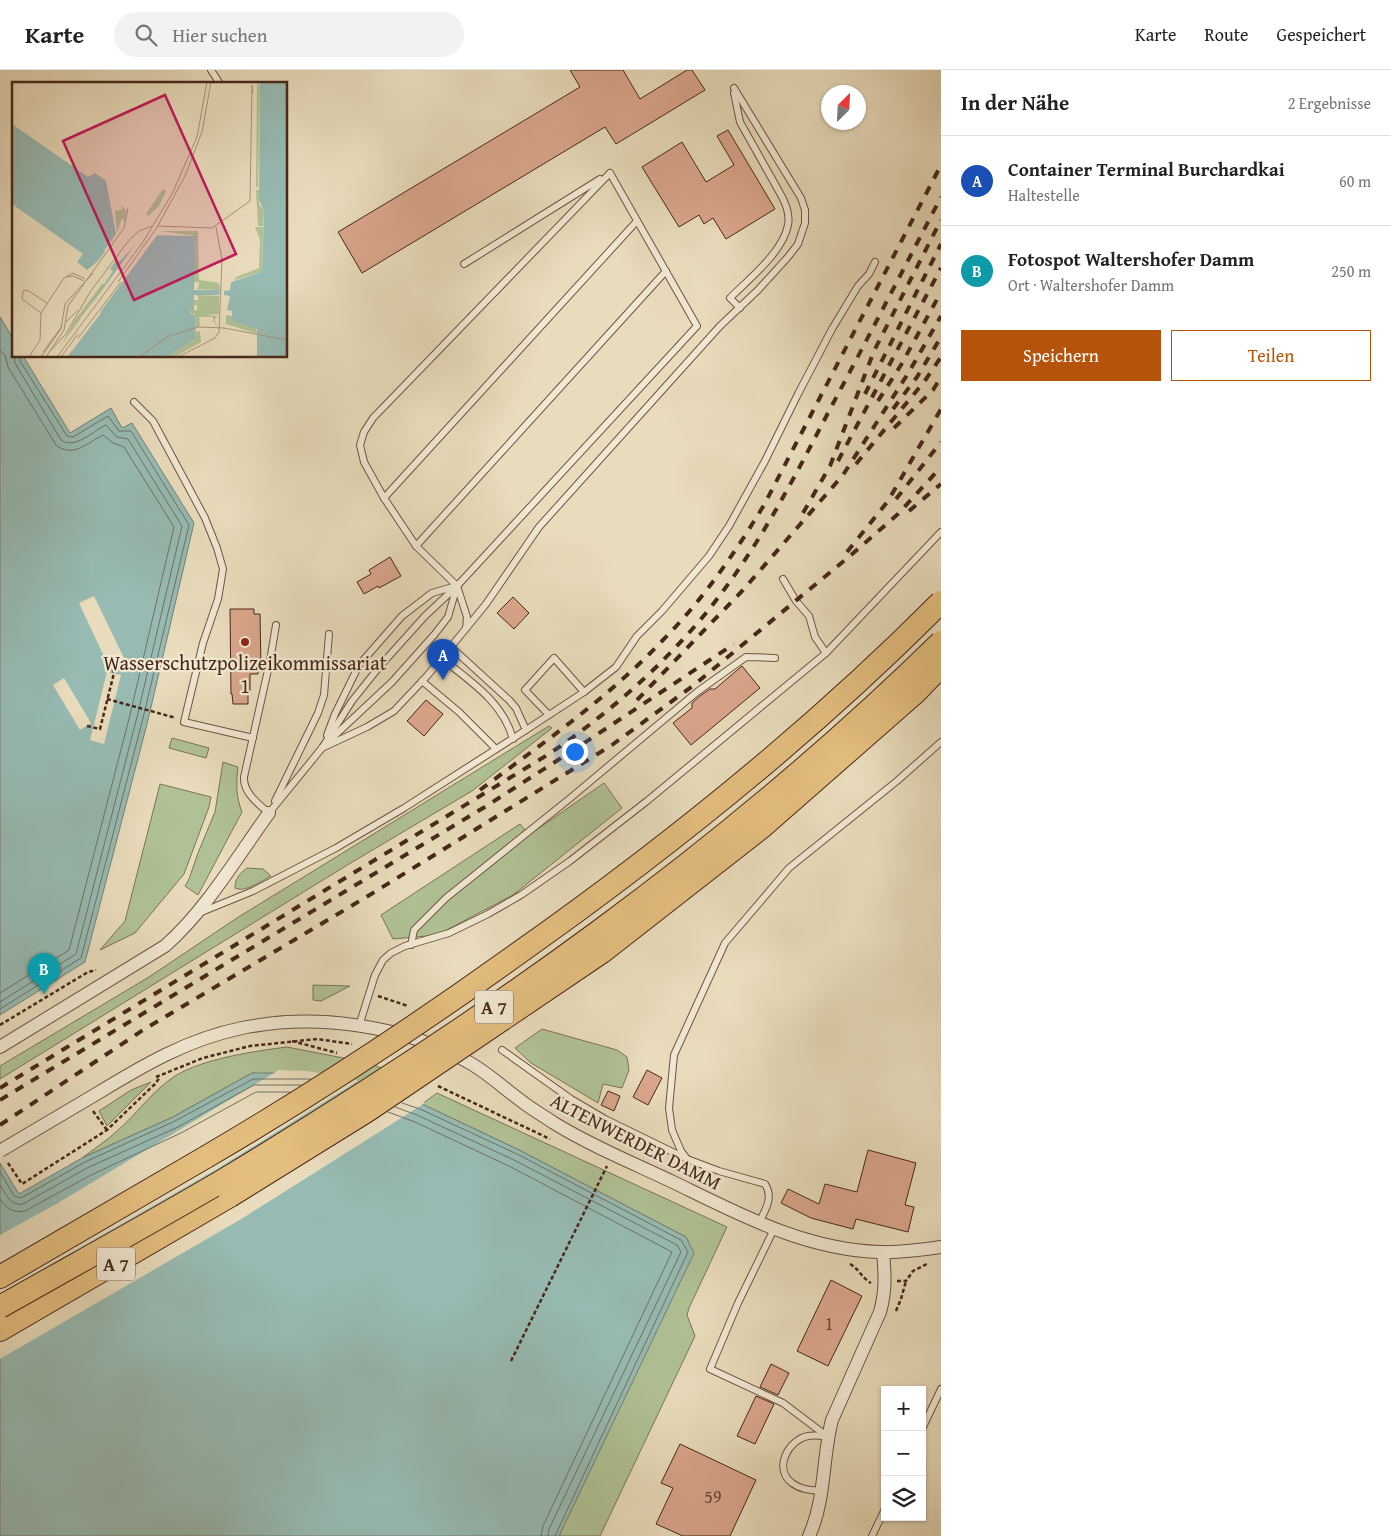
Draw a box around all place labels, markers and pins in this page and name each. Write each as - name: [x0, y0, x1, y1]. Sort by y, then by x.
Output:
- marker: Wasserschutzpolizeikommissariat 1: [239, 636, 251, 648]
- pin: A: [427, 639, 459, 680]
- place label: Wasserschutzpolizeikommissariat 1: [103, 648, 387, 700]
- pin: B: [28, 953, 60, 994]

